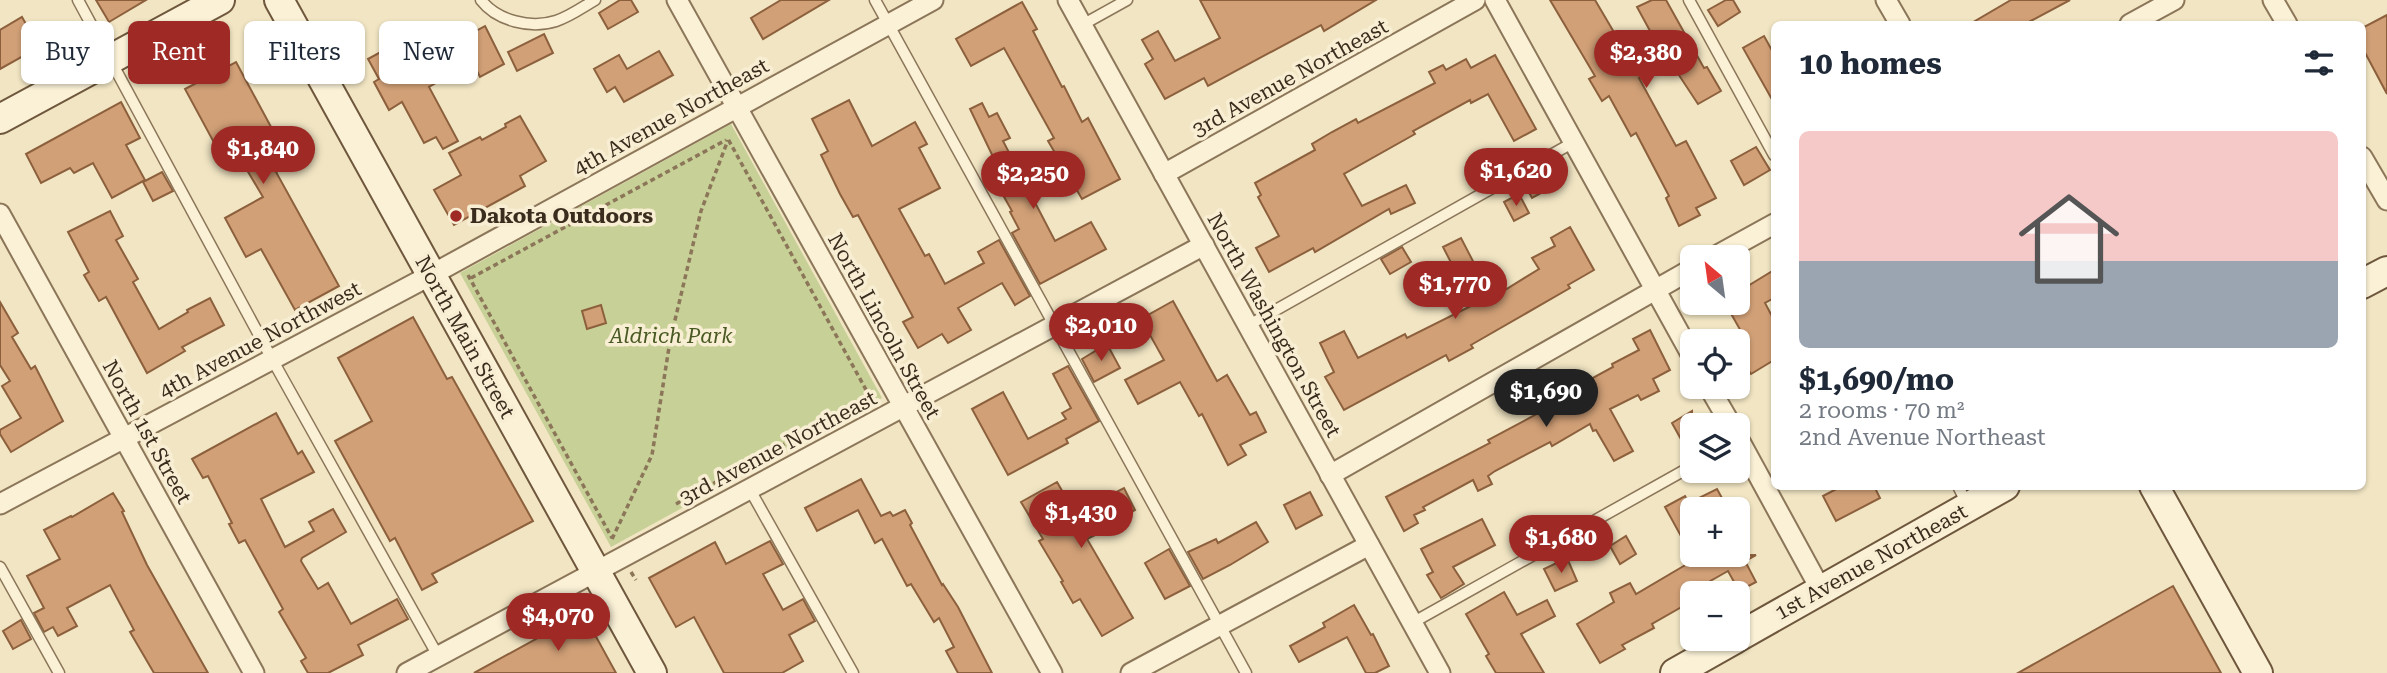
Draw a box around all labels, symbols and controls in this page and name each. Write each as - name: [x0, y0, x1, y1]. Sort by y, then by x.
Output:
- street label: 3rd Avenue Northeast: [1188, 14, 1392, 142]
- chip: Buy: [21, 21, 114, 84]
- chip: Rent: [128, 21, 230, 84]
- chip: Filters: [244, 21, 365, 84]
- chip: New: [379, 21, 478, 84]
- pin: $2,380: [1589, 31, 1703, 90]
- text: $2,380: [1610, 39, 1682, 66]
- icon: filters: [2300, 44, 2338, 82]
- text: 10 homes: [1799, 46, 1942, 81]
- street label: 4th Avenue Northeast: [569, 53, 773, 181]
- pin: $1,840: [206, 127, 320, 186]
- text: $1,840: [227, 135, 299, 162]
- pin: $1,620: [1459, 148, 1573, 208]
- pin: $2,250: [976, 152, 1090, 211]
- text: $1,620: [1480, 157, 1552, 184]
- text: $2,250: [997, 160, 1069, 187]
- icon: home: [2006, 176, 2132, 302]
- place label: Dakota Outdoors: [470, 204, 653, 228]
- marker: Dakota Outdoors: [448, 208, 464, 224]
- street label: North Washington Street: [1202, 209, 1346, 441]
- street label: North Lincoln Street: [823, 229, 945, 423]
- north arrow: [1680, 245, 1750, 315]
- map controls: [1680, 245, 1750, 651]
- street label: North Main Street: [410, 252, 520, 423]
- pin: $1,770: [1398, 262, 1512, 321]
- text: $1,770: [1419, 270, 1491, 297]
- street label: 4th Avenue Northwest: [155, 277, 365, 403]
- pin: $2,010: [1044, 304, 1158, 363]
- text: $2,010: [1065, 312, 1137, 339]
- park label: Aldrich Park: [607, 324, 733, 348]
- button: locate: [1680, 329, 1750, 399]
- street label: North 1st Street: [98, 356, 196, 508]
- text: $1,690/mo: [1799, 362, 1954, 397]
- pin: $1,690: [1489, 370, 1603, 429]
- text: $1,690: [1510, 378, 1582, 405]
- street label: 3rd Avenue Northeast: [675, 386, 881, 510]
- text: 2 rooms · 70 m²: [1799, 397, 1965, 424]
- button: layers: [1680, 413, 1750, 483]
- text: 2nd Avenue Northeast: [1799, 424, 2046, 451]
- pin: $1,430: [1024, 490, 1138, 550]
- button: +: [1680, 497, 1750, 567]
- text: $1,430: [1045, 499, 1117, 526]
- street label: 1st Avenue Northeast: [1771, 499, 1971, 625]
- pin: $1,680: [1504, 516, 1618, 575]
- text: $1,680: [1525, 524, 1597, 551]
- button: −: [1680, 581, 1750, 651]
- pin: $4,070: [501, 594, 615, 653]
- text: $4,070: [522, 602, 594, 629]

